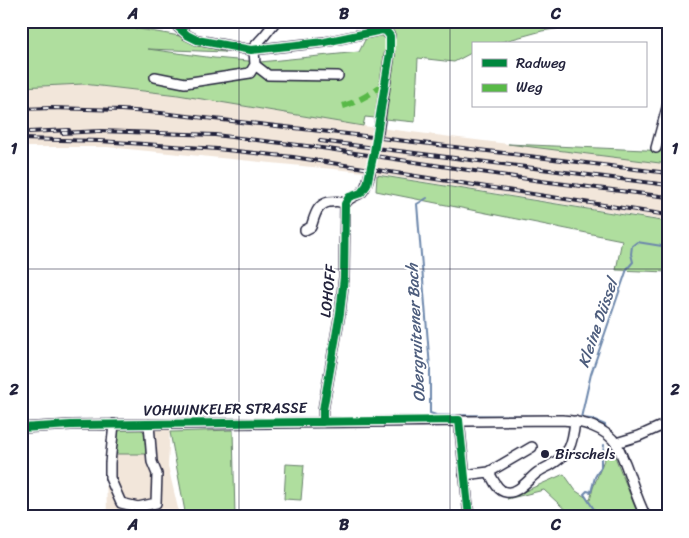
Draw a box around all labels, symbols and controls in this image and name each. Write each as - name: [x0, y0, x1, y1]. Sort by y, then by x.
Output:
- text: A: [127, 0, 138, 28]
- text: B: [339, 0, 350, 28]
- text: C: [550, 0, 562, 28]
- legend: [472, 42, 646, 108]
- text: Radweg: [516, 50, 566, 76]
- text: Weg: [516, 74, 543, 100]
- text: 1: [11, 134, 18, 163]
- text: 1: [672, 134, 679, 163]
- water label: Obergruitener Bach: [397, 261, 434, 403]
- street label: LOHOFF: [312, 262, 344, 319]
- water label: Kleine Düssel: [569, 272, 627, 372]
- text: 2: [8, 375, 19, 404]
- text: 2: [669, 375, 680, 404]
- street label: VOHWINKELER STRASSE: [143, 395, 309, 423]
- place label: Birschels: [555, 441, 616, 467]
- marker: Birschels: [539, 448, 551, 460]
- text: A: [127, 510, 138, 538]
- text: B: [339, 510, 350, 538]
- text: C: [550, 510, 562, 538]

